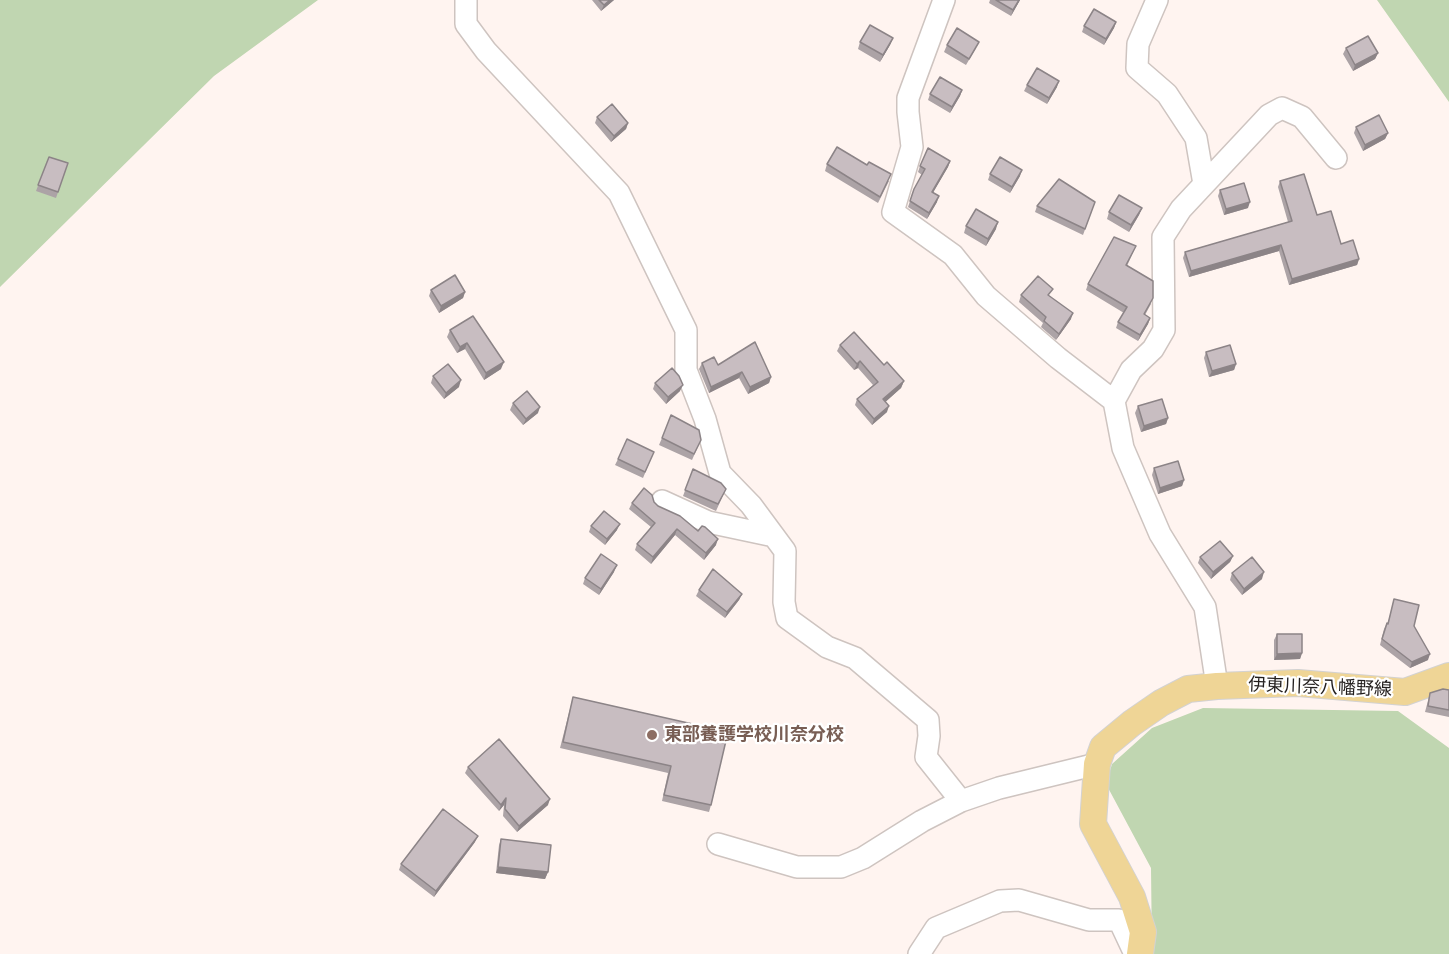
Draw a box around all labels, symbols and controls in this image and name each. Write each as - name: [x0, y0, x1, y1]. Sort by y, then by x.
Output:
- street label: 伊東川奈八幡野線: [1248, 675, 1392, 701]
- place label: 東部養護学校川奈分校: [664, 724, 844, 746]
- marker: 東部養護学校川奈分校: [645, 728, 659, 742]

